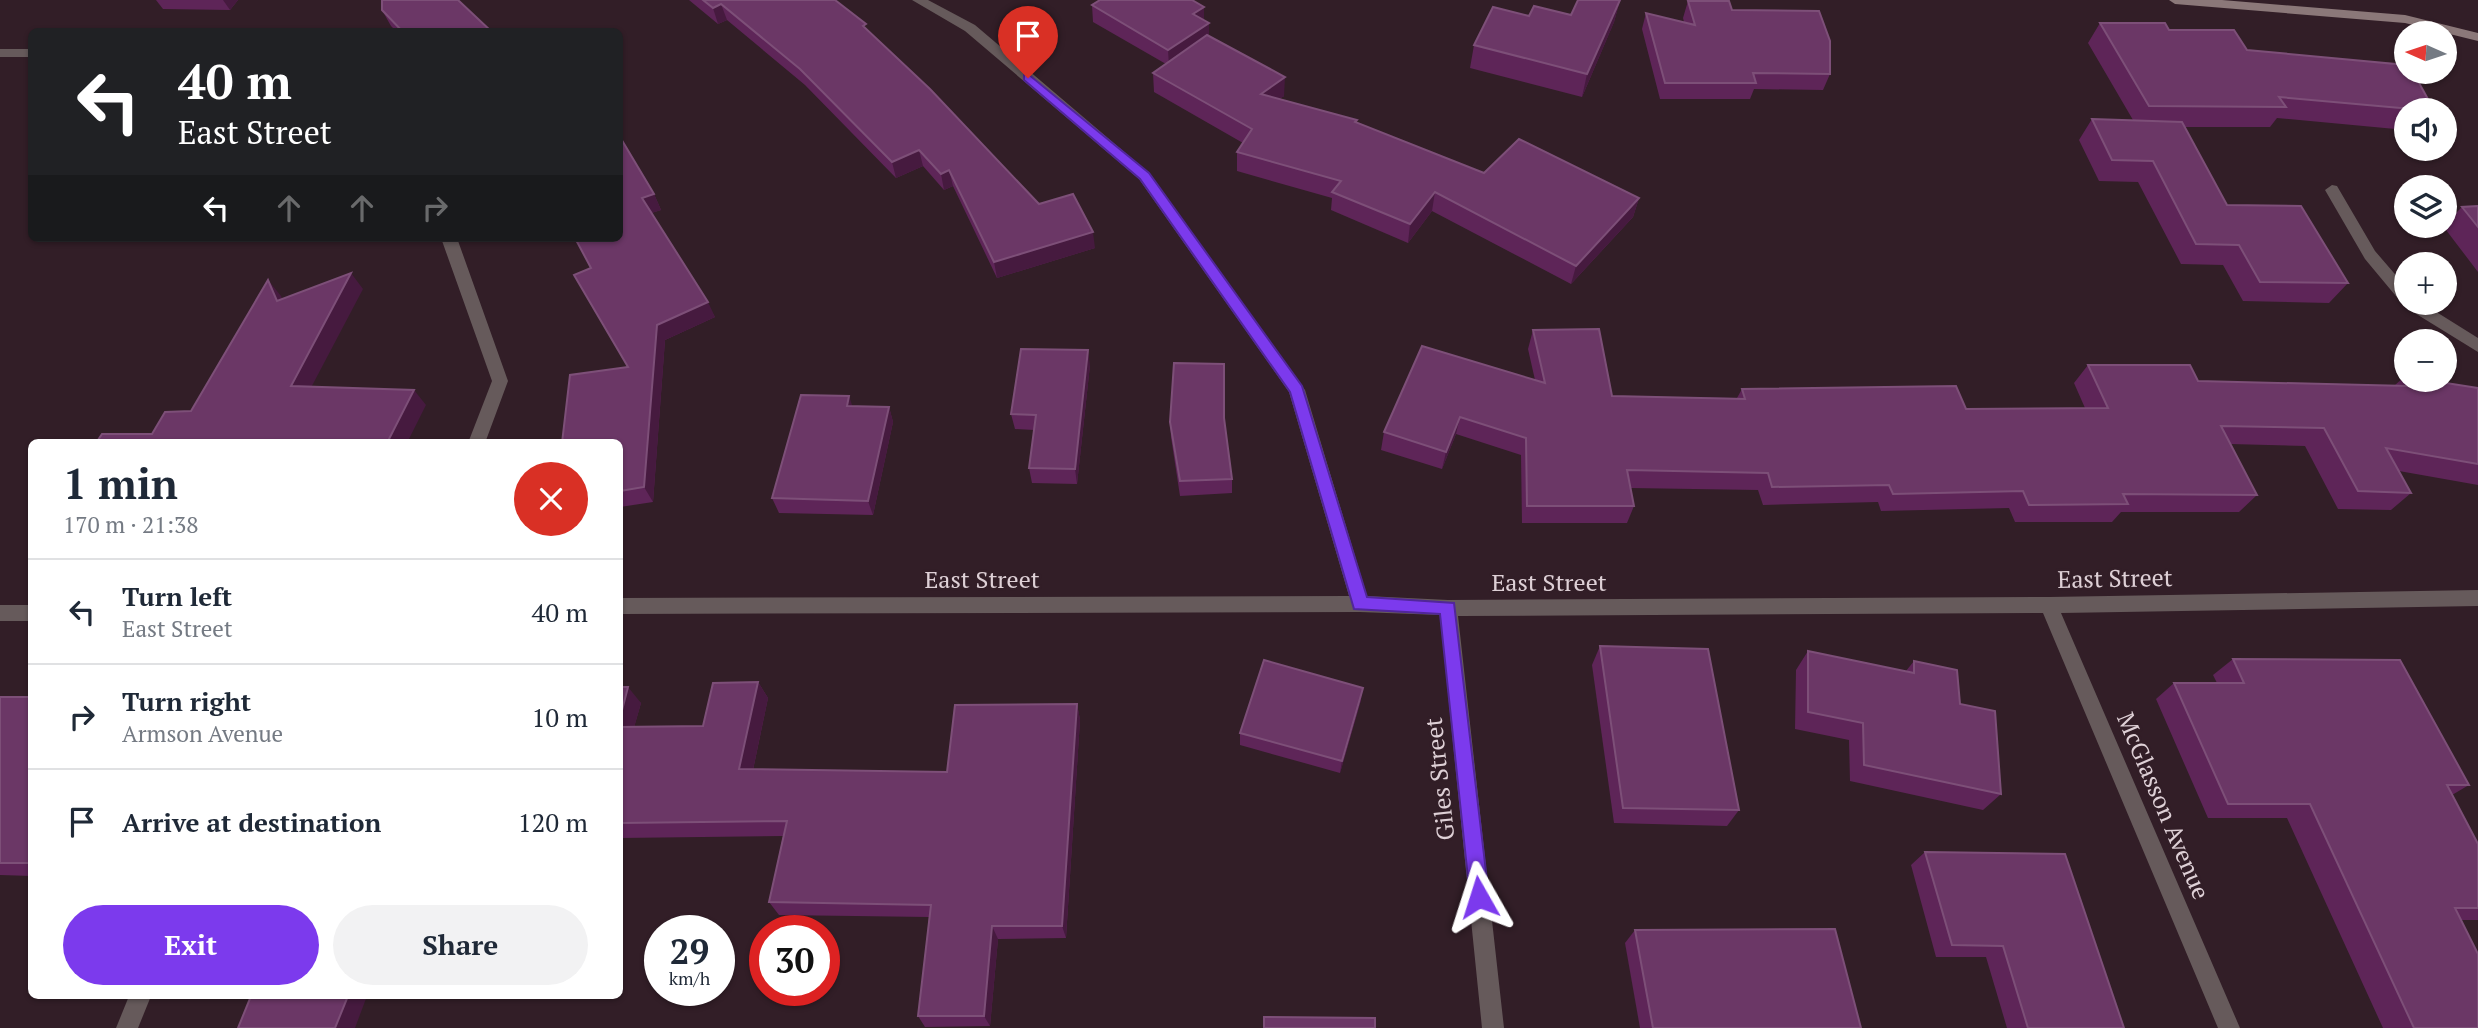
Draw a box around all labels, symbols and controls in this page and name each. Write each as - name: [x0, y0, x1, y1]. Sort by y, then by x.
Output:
- pin: [998, 6, 1058, 78]
- icon: arrive: [1009, 17, 1047, 55]
- north arrow: [2394, 21, 2457, 84]
- map controls: [2394, 21, 2457, 392]
- text: 40 m: [178, 48, 292, 113]
- icon: left: [63, 56, 154, 147]
- button: sound: [2394, 98, 2457, 161]
- text: East Street: [178, 111, 332, 153]
- button: layers: [2394, 175, 2457, 238]
- icon: left: [197, 189, 235, 227]
- icon: ahead: [270, 189, 308, 227]
- icon: ahead: [343, 189, 381, 227]
- icon: right: [416, 189, 454, 227]
- button: +: [2394, 252, 2457, 315]
- button: −: [2394, 329, 2457, 392]
- text: 1 min: [63, 455, 178, 511]
- button: close: [514, 462, 588, 536]
- text: 170 m · 21:38: [63, 509, 198, 540]
- street label: East Street: [2057, 561, 2173, 595]
- street label: East Street: [924, 563, 1040, 595]
- street label: East Street: [1491, 566, 1607, 598]
- text: Turn left: [122, 579, 232, 613]
- icon: left: [63, 593, 101, 631]
- text: 40 m: [532, 595, 588, 629]
- text: East Street: [122, 613, 232, 644]
- text: Turn right: [122, 684, 251, 718]
- icon: right: [63, 698, 101, 736]
- text: 10 m: [532, 700, 588, 734]
- street label: McGlasson Avenue: [2110, 707, 2218, 904]
- street label: Giles Street: [1417, 716, 1461, 842]
- text: Armson Avenue: [122, 718, 283, 749]
- icon: arrive: [63, 803, 101, 841]
- text: Arrive at destination: [122, 805, 381, 839]
- text: 120 m: [518, 805, 588, 839]
- position arrow: [1442, 860, 1516, 934]
- button: Exit: [63, 905, 319, 985]
- button: Share: [333, 905, 588, 985]
- speed limit sign: 30: [749, 915, 840, 1006]
- text: 29: [670, 928, 709, 974]
- text: km/h: [669, 966, 710, 990]

